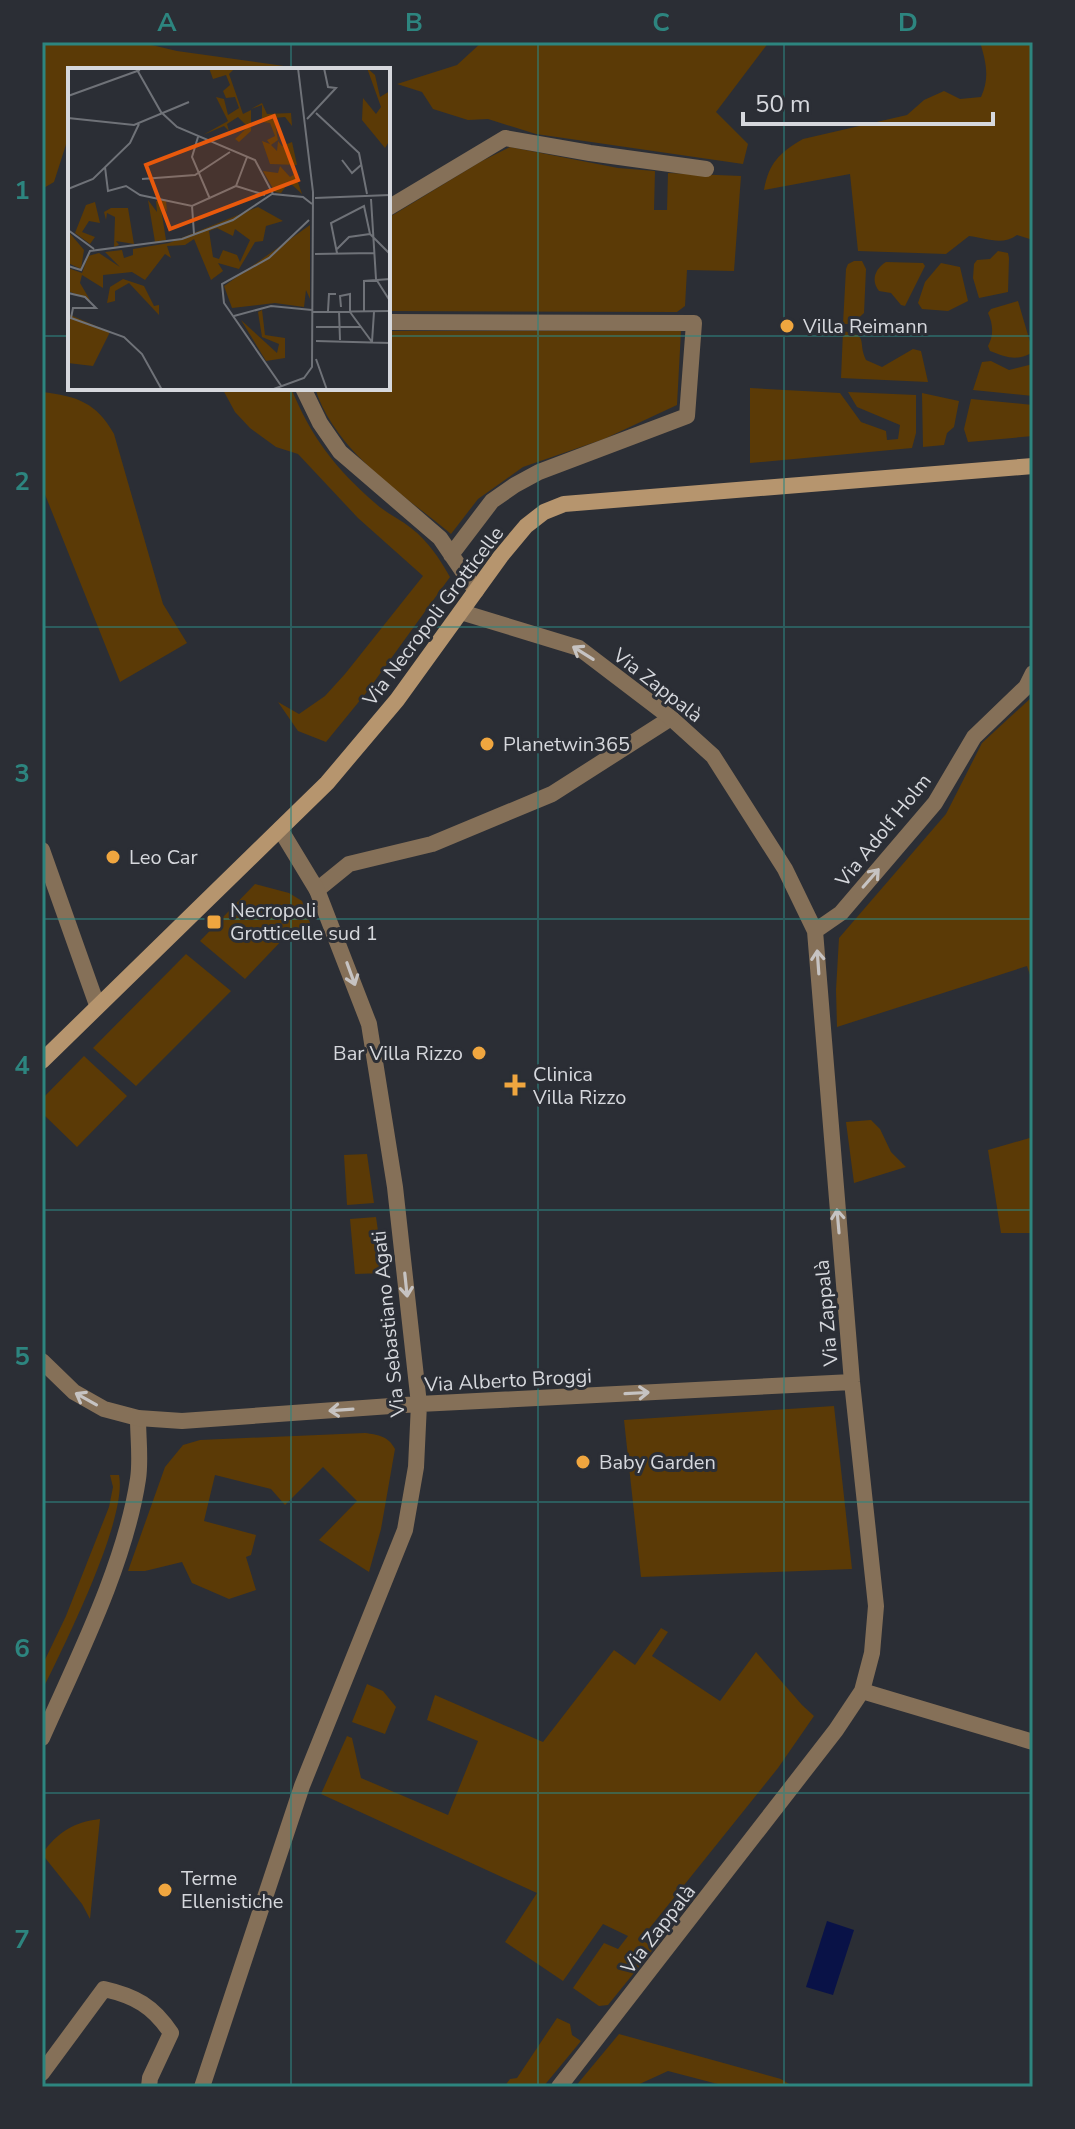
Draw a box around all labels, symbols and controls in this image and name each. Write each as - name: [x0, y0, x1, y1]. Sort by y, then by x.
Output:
- text: A: [157, 5, 177, 40]
- text: B: [405, 5, 423, 40]
- text: C: [652, 5, 670, 40]
- text: D: [898, 5, 918, 40]
- inset map: [68, 68, 390, 390]
- scale bar: [743, 76, 993, 126]
- text: 50 m: [755, 88, 811, 120]
- text: 1: [14, 173, 30, 208]
- place label: Villa Reimann: [802, 313, 928, 340]
- marker: Villa Reimann: [778, 317, 796, 335]
- text: 2: [14, 464, 30, 499]
- street label: Via Necropoli Grotticelle: [356, 521, 510, 712]
- street label: Via Zappalà: [607, 641, 708, 729]
- one-way arrow: [572, 645, 595, 661]
- place label: Planetwin365: [503, 731, 630, 758]
- marker: Planetwin365: [478, 735, 496, 753]
- text: 3: [14, 756, 30, 791]
- street label: Via Adolf Holm: [829, 768, 937, 893]
- place label: Leo Car: [129, 844, 198, 871]
- marker: Leo Car: [104, 848, 122, 866]
- one-way arrow: [862, 868, 880, 888]
- place label: Necropoli Grotticelle sud 1: [230, 897, 378, 947]
- marker: Necropoli Grotticelle sud 1: [205, 913, 223, 931]
- one-way arrow: [810, 949, 825, 976]
- one-way arrow: [345, 961, 359, 986]
- place label: Bar Villa Rizzo: [333, 1040, 463, 1067]
- marker: Bar Villa Rizzo: [470, 1044, 488, 1062]
- text: 4: [14, 1048, 30, 1083]
- place label: Clinica Villa Rizzo: [532, 1061, 626, 1111]
- marker: Clinica Villa Rizzo: [504, 1074, 526, 1096]
- one-way arrow: [830, 1208, 845, 1235]
- street label: Via Sebastiano Agati: [365, 1229, 412, 1419]
- street label: Via Zappalà: [808, 1259, 845, 1368]
- one-way arrow: [398, 1271, 413, 1297]
- text: 5: [14, 1339, 30, 1374]
- street label: Via Alberto Broggi: [423, 1363, 592, 1398]
- one-way arrow: [623, 1386, 650, 1401]
- one-way arrow: [75, 1390, 98, 1406]
- one-way arrow: [328, 1403, 355, 1418]
- place label: Baby Garden: [599, 1449, 716, 1476]
- marker: Baby Garden: [574, 1453, 592, 1471]
- text: 6: [14, 1631, 30, 1666]
- place label: Terme Ellenistiche: [181, 1865, 283, 1915]
- street label: Via Zappalà: [614, 1879, 702, 1980]
- marker: Terme Ellenistiche: [156, 1881, 174, 1899]
- text: 7: [14, 1922, 30, 1957]

